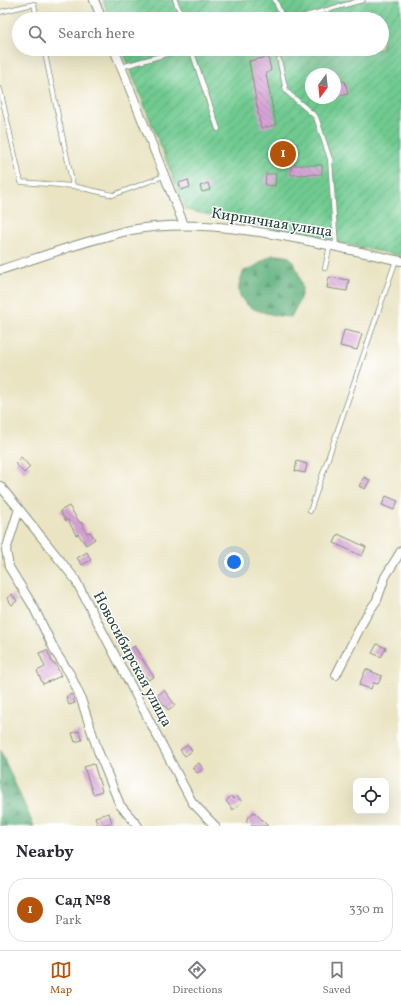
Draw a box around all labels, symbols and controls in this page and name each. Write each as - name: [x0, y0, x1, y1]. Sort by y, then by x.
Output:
- search box: [12, 12, 389, 56]
- icon: search: [26, 23, 48, 45]
- text: Search here: [58, 24, 135, 45]
- north arrow: [305, 68, 341, 104]
- pin: 1: [270, 139, 296, 169]
- street label: Кирпичная улица: [210, 204, 334, 243]
- your location: [224, 552, 244, 572]
- street label: Новосибирская улица: [87, 588, 176, 731]
- map controls: [353, 778, 389, 814]
- button: locate: [353, 778, 389, 814]
- text: Nearby: [16, 841, 74, 864]
- text: Сад №8: [55, 891, 111, 912]
- text: 1: [27, 901, 33, 919]
- text: 330 m: [349, 901, 384, 919]
- text: Park: [55, 912, 82, 930]
- tab: Map: [50, 959, 72, 998]
- tab: Directions: [172, 959, 223, 998]
- tab: Saved: [323, 959, 351, 998]

